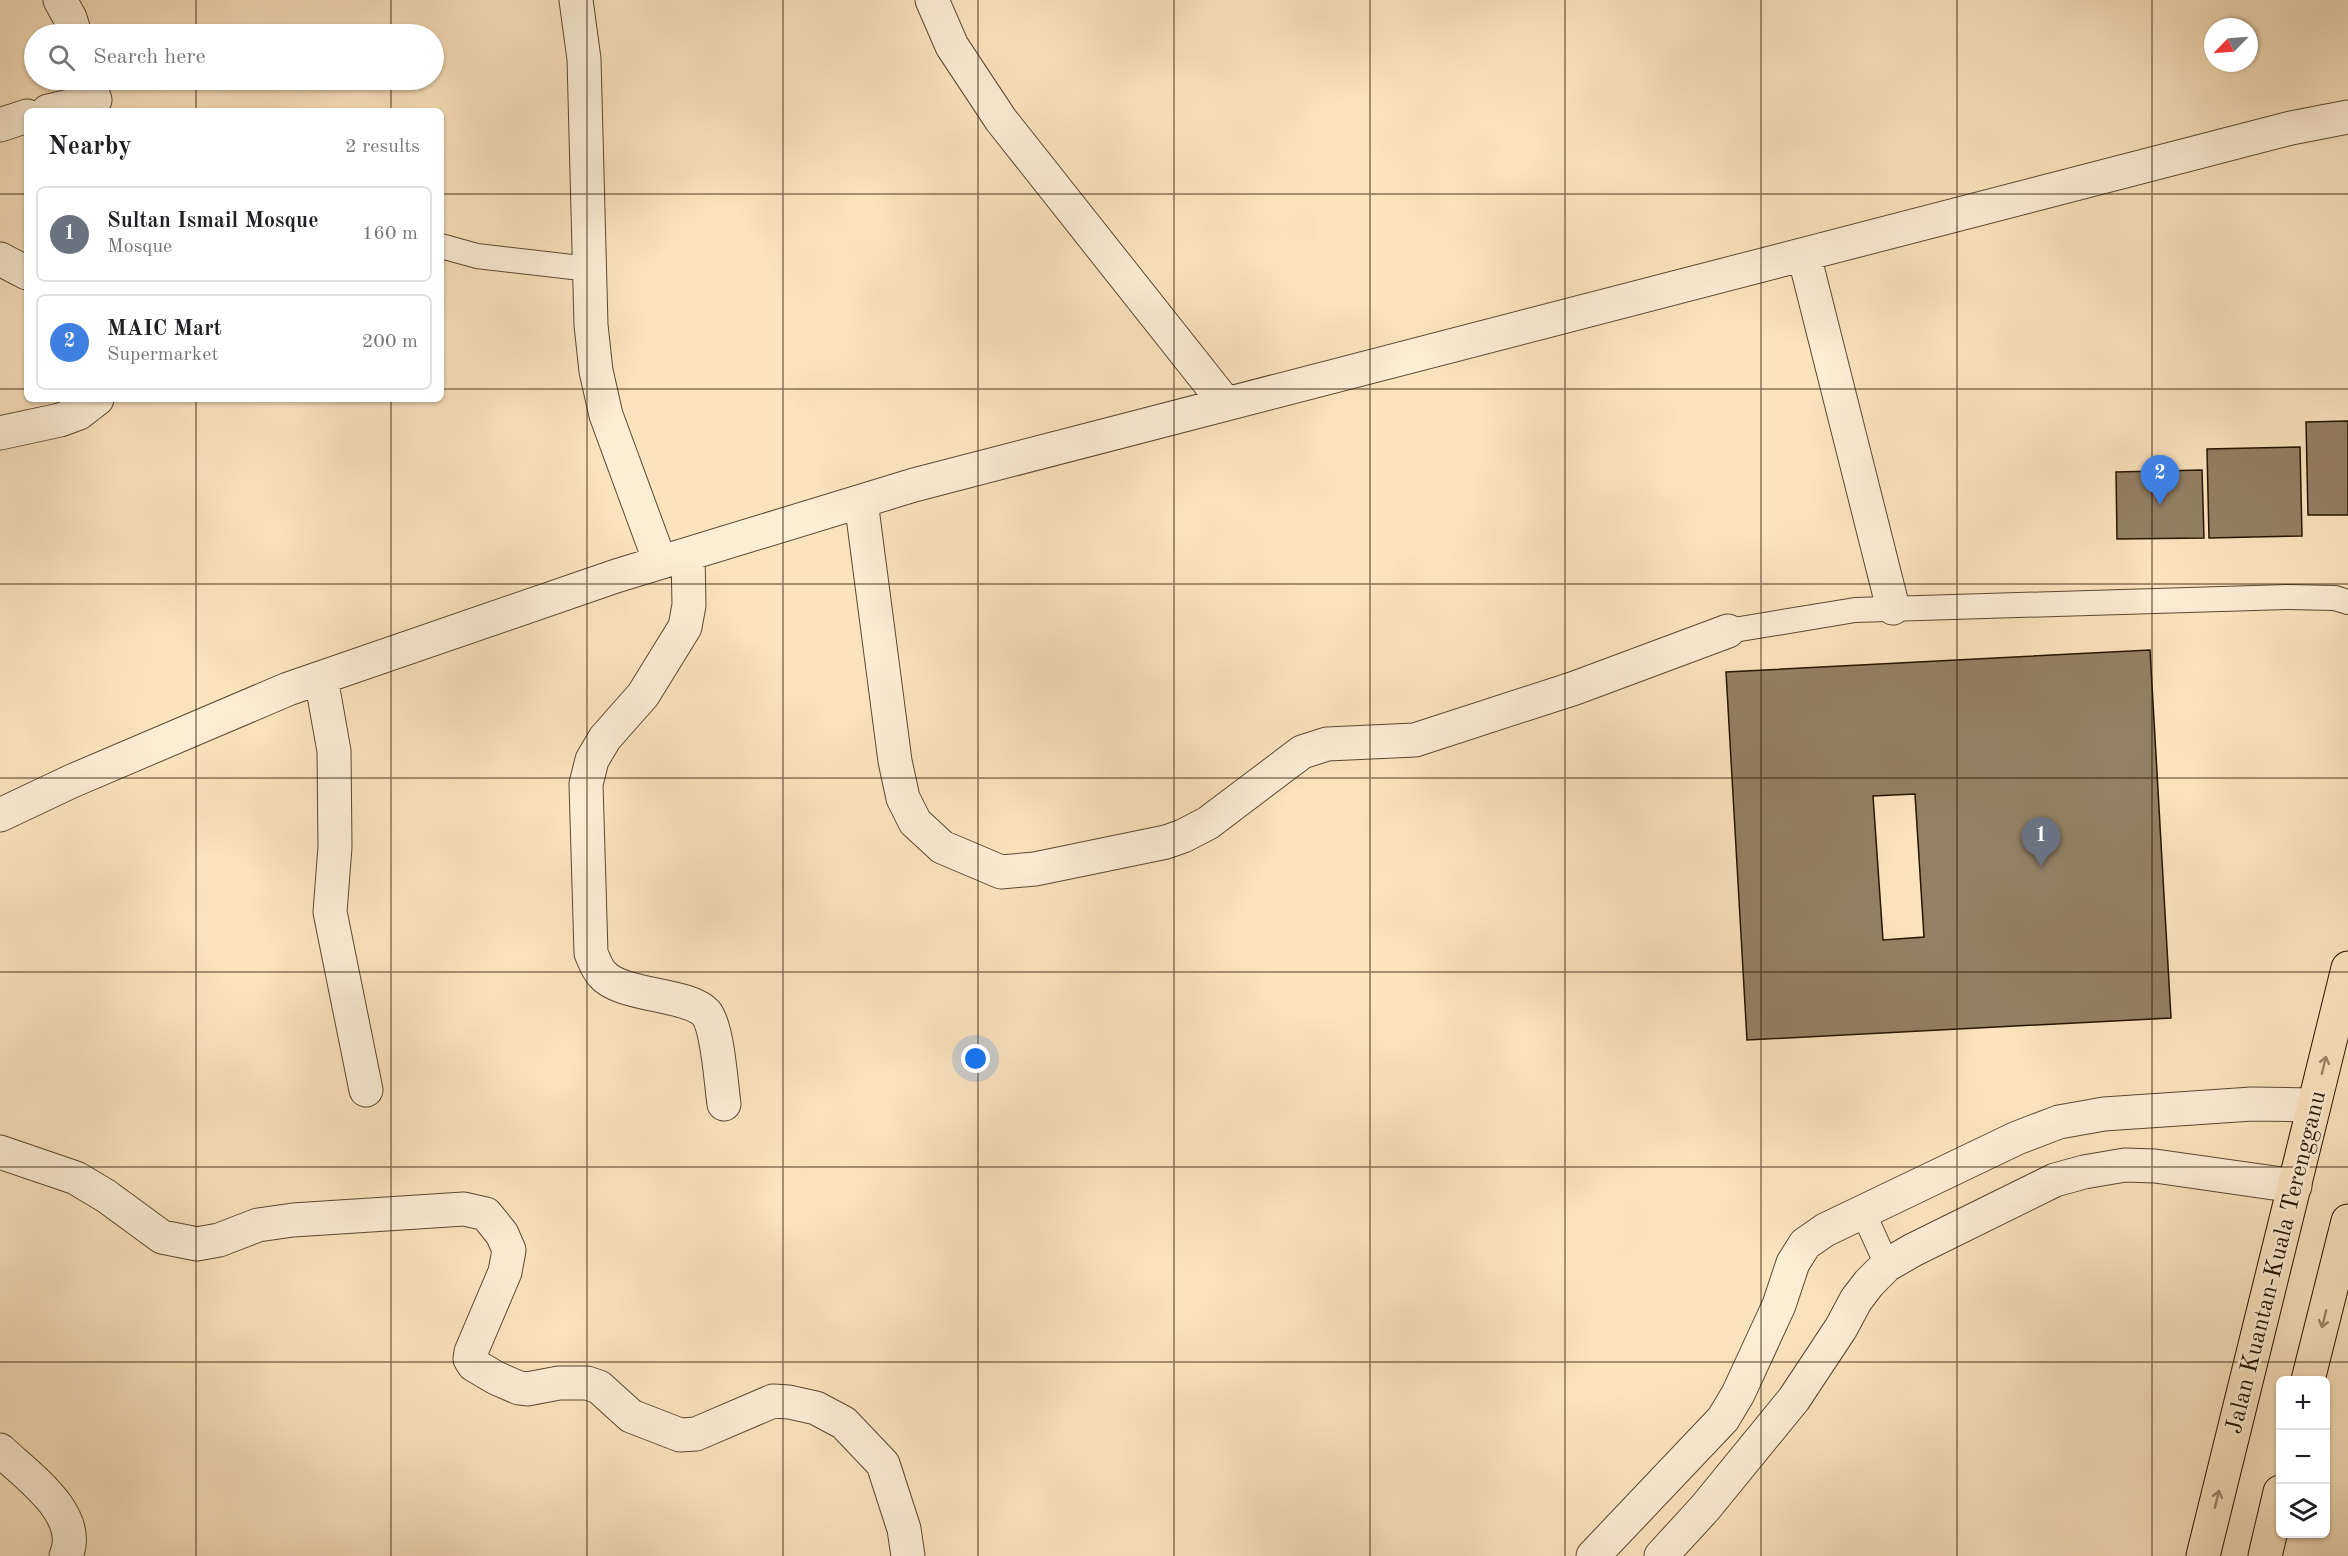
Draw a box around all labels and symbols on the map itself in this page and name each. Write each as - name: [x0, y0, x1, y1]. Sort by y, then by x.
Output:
- north arrow: [2204, 18, 2258, 72]
- pin: 2: [2140, 456, 2180, 505]
- pin: 1: [2022, 818, 2060, 867]
- your location: [961, 1044, 990, 1073]
- one-way arrow: [2318, 1056, 2330, 1075]
- street label: Jalan Kuantan-Kuala Terengganu: [2223, 1088, 2331, 1436]
- one-way arrow: [2317, 1309, 2329, 1328]
- one-way arrow: [2212, 1490, 2224, 1509]

